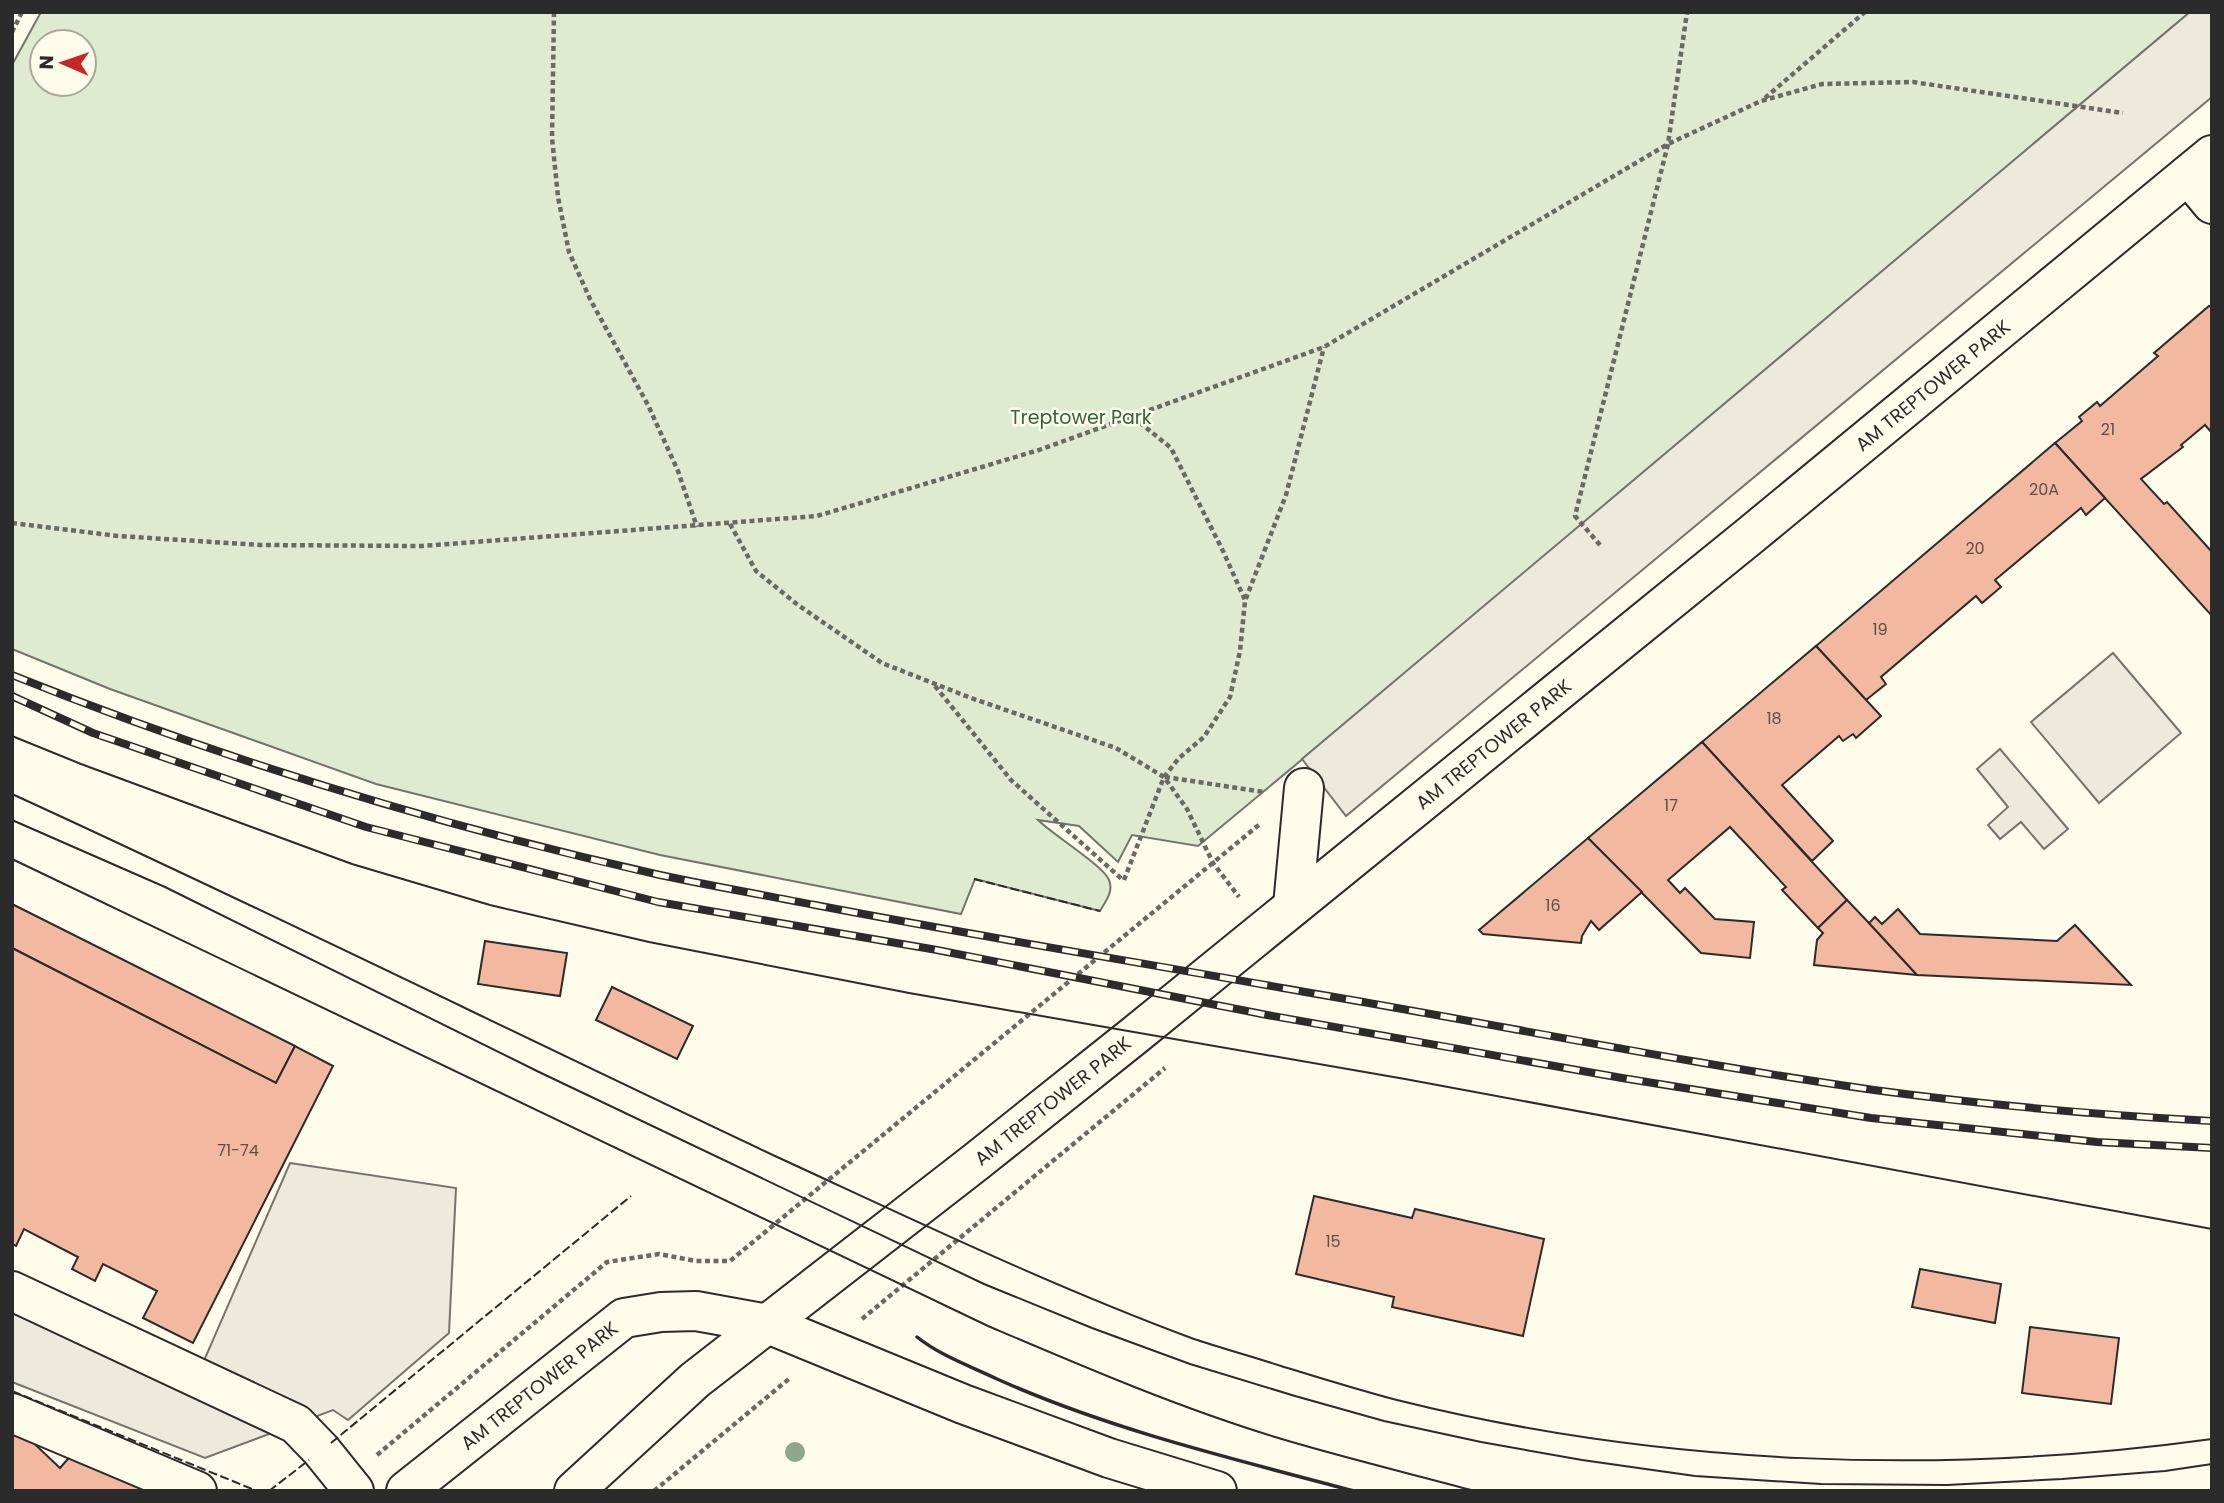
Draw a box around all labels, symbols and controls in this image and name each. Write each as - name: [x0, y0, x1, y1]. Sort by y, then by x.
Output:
- north arrow: [28, 28, 98, 98]
- text: N: [33, 55, 60, 70]
- street label: AM TREPTOWER PARK: [1849, 314, 2016, 458]
- park label: Treptower Park: [1010, 404, 1152, 431]
- house number: 21: [2101, 418, 2115, 441]
- house number: 20A: [2029, 478, 2059, 501]
- house number: 20: [1965, 537, 1985, 560]
- house number: 19: [1872, 618, 1888, 641]
- street label: AM TREPTOWER PARK: [1410, 673, 1577, 816]
- house number: 18: [1766, 707, 1782, 730]
- house number: 17: [1664, 794, 1678, 817]
- house number: 16: [1545, 894, 1561, 917]
- street label: AM TREPTOWER PARK: [969, 1030, 1137, 1172]
- house number: 71-74: [217, 1139, 259, 1162]
- house number: 15: [1325, 1230, 1341, 1253]
- street label: AM TREPTOWER PARK: [455, 1315, 624, 1457]

